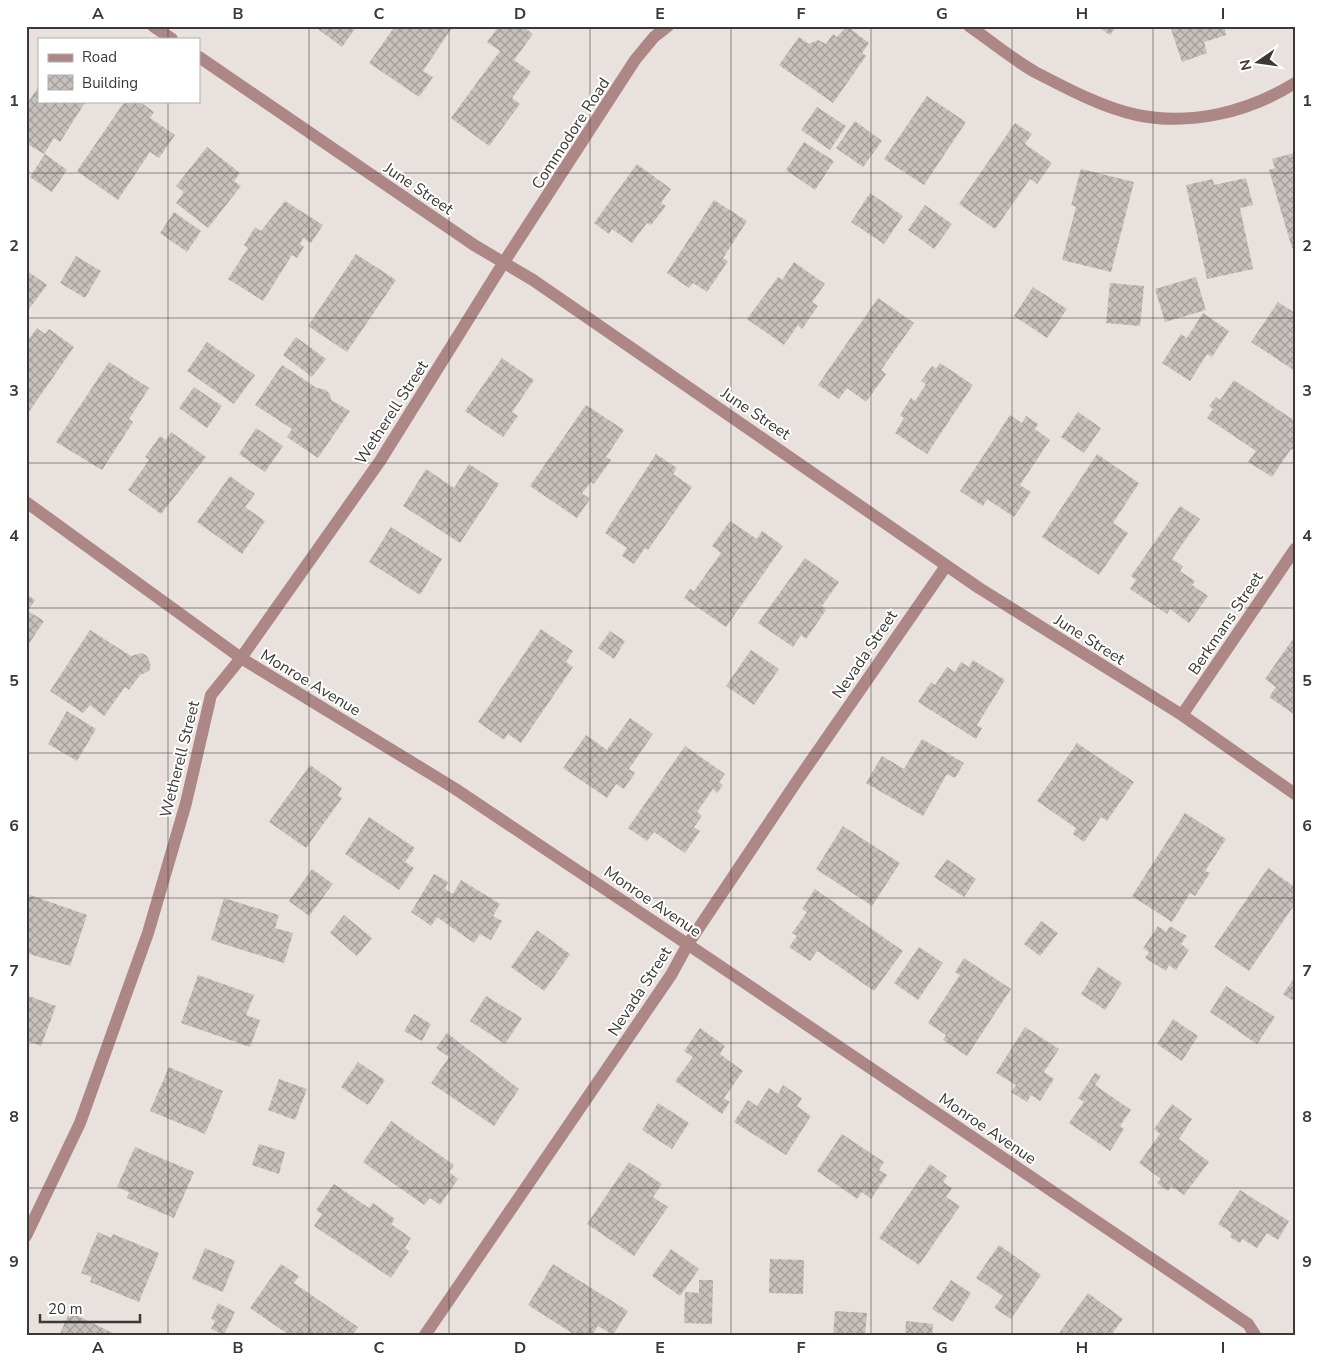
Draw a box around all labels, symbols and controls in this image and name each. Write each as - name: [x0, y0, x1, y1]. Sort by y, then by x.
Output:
- text: A: [92, 3, 104, 25]
- text: B: [232, 3, 244, 25]
- text: C: [374, 3, 385, 25]
- text: D: [514, 3, 526, 25]
- text: E: [655, 3, 665, 25]
- text: F: [797, 3, 806, 25]
- text: G: [936, 3, 948, 25]
- text: H: [1076, 3, 1088, 25]
- text: I: [1221, 3, 1225, 25]
- legend: [38, 38, 200, 102]
- north arrow: [1234, 38, 1284, 88]
- text: Road: [82, 47, 117, 67]
- text: N: [1235, 58, 1256, 72]
- text: Building: [82, 73, 138, 93]
- street label: Commodore Road: [526, 73, 615, 194]
- text: 1: [9, 90, 19, 112]
- text: 1: [1302, 90, 1312, 112]
- street label: June Street: [378, 157, 458, 220]
- text: 2: [9, 235, 19, 257]
- text: 2: [1302, 235, 1312, 257]
- street label: Wetherell Street: [350, 356, 434, 469]
- text: 3: [9, 380, 19, 402]
- text: 3: [1302, 380, 1312, 402]
- street label: June Street: [715, 382, 795, 445]
- text: 4: [9, 525, 19, 547]
- text: 4: [1302, 525, 1312, 547]
- street label: Berkmans Street: [1183, 567, 1269, 679]
- street label: Nevada Street: [827, 606, 903, 703]
- street label: June Street: [1049, 609, 1129, 670]
- street label: Monroe Avenue: [256, 644, 365, 721]
- text: 5: [9, 670, 19, 692]
- text: 5: [1302, 670, 1312, 692]
- street label: Wetherell Street: [155, 698, 205, 820]
- text: 6: [9, 815, 19, 837]
- text: 6: [1302, 815, 1312, 837]
- street label: Monroe Avenue: [599, 861, 706, 943]
- street label: Nevada Street: [603, 942, 677, 1040]
- text: 7: [9, 960, 19, 982]
- text: 7: [1302, 960, 1312, 982]
- street label: Monroe Avenue: [934, 1088, 1041, 1170]
- text: 8: [9, 1106, 19, 1128]
- text: 8: [1302, 1106, 1312, 1128]
- text: 9: [9, 1251, 19, 1273]
- text: 9: [1302, 1251, 1312, 1273]
- scale bar: [40, 1291, 140, 1323]
- text: 20 m: [48, 1299, 83, 1319]
- text: A: [92, 1337, 104, 1359]
- text: B: [232, 1337, 244, 1359]
- text: C: [374, 1337, 385, 1359]
- text: D: [514, 1337, 526, 1359]
- text: E: [655, 1337, 665, 1359]
- text: F: [797, 1337, 806, 1359]
- text: G: [936, 1337, 948, 1359]
- text: H: [1076, 1337, 1088, 1359]
- text: I: [1221, 1337, 1225, 1359]

